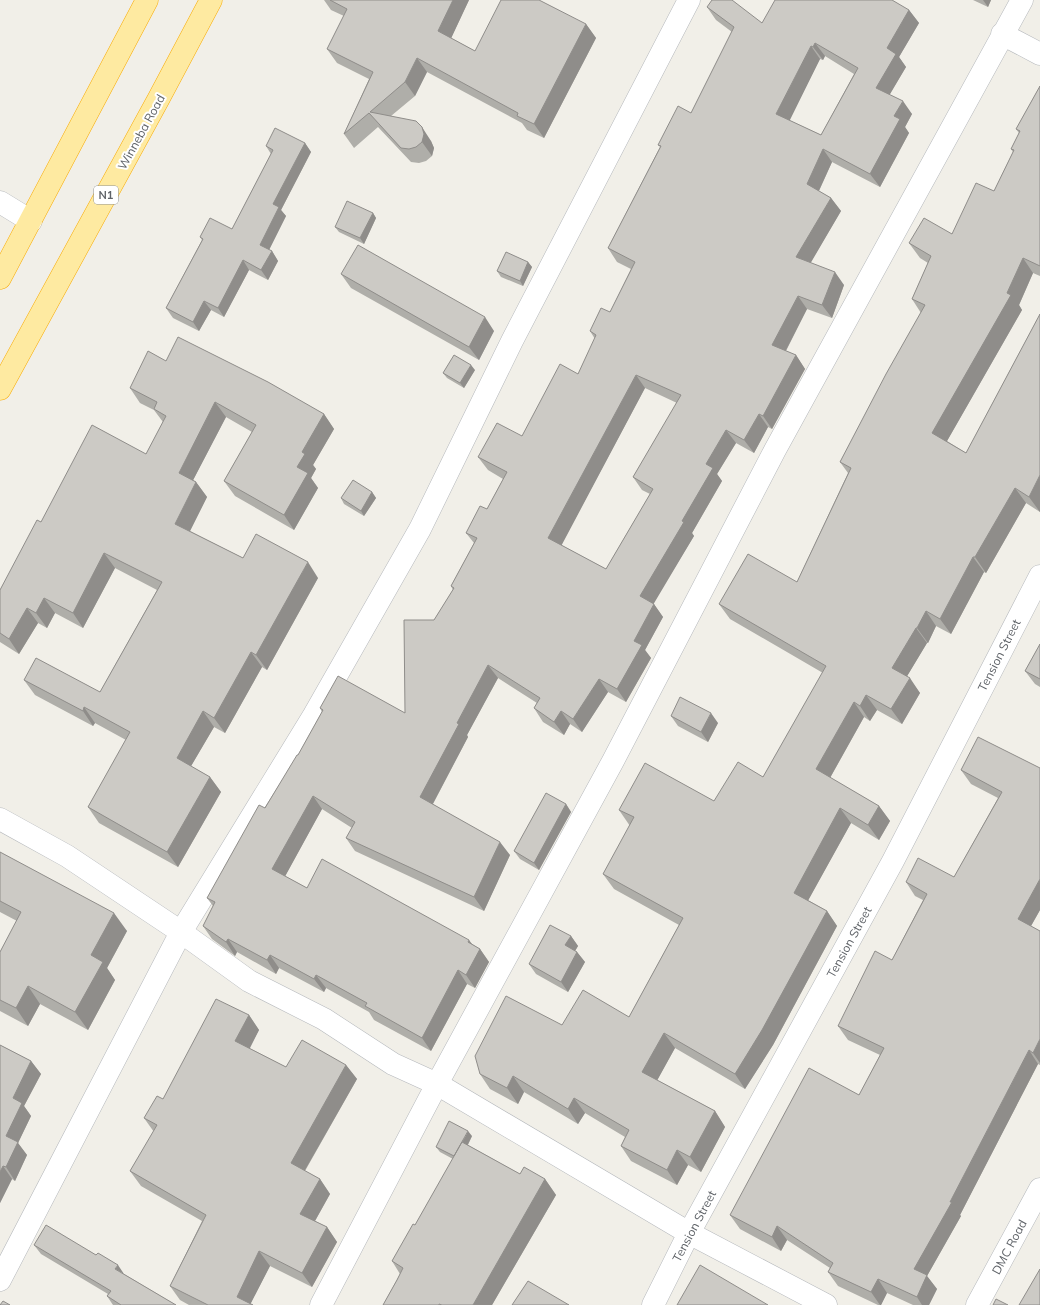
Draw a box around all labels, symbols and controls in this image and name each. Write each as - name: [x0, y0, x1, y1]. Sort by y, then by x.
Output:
- street label: Winneba Road: [114, 92, 168, 172]
- road number: N1: [94, 186, 118, 204]
- street label: Tension Street: [974, 616, 1024, 694]
- street label: Tension Street: [823, 904, 875, 980]
- street label: Tension Street: [669, 1188, 719, 1264]
- street label: DMC Road: [988, 1217, 1030, 1277]

